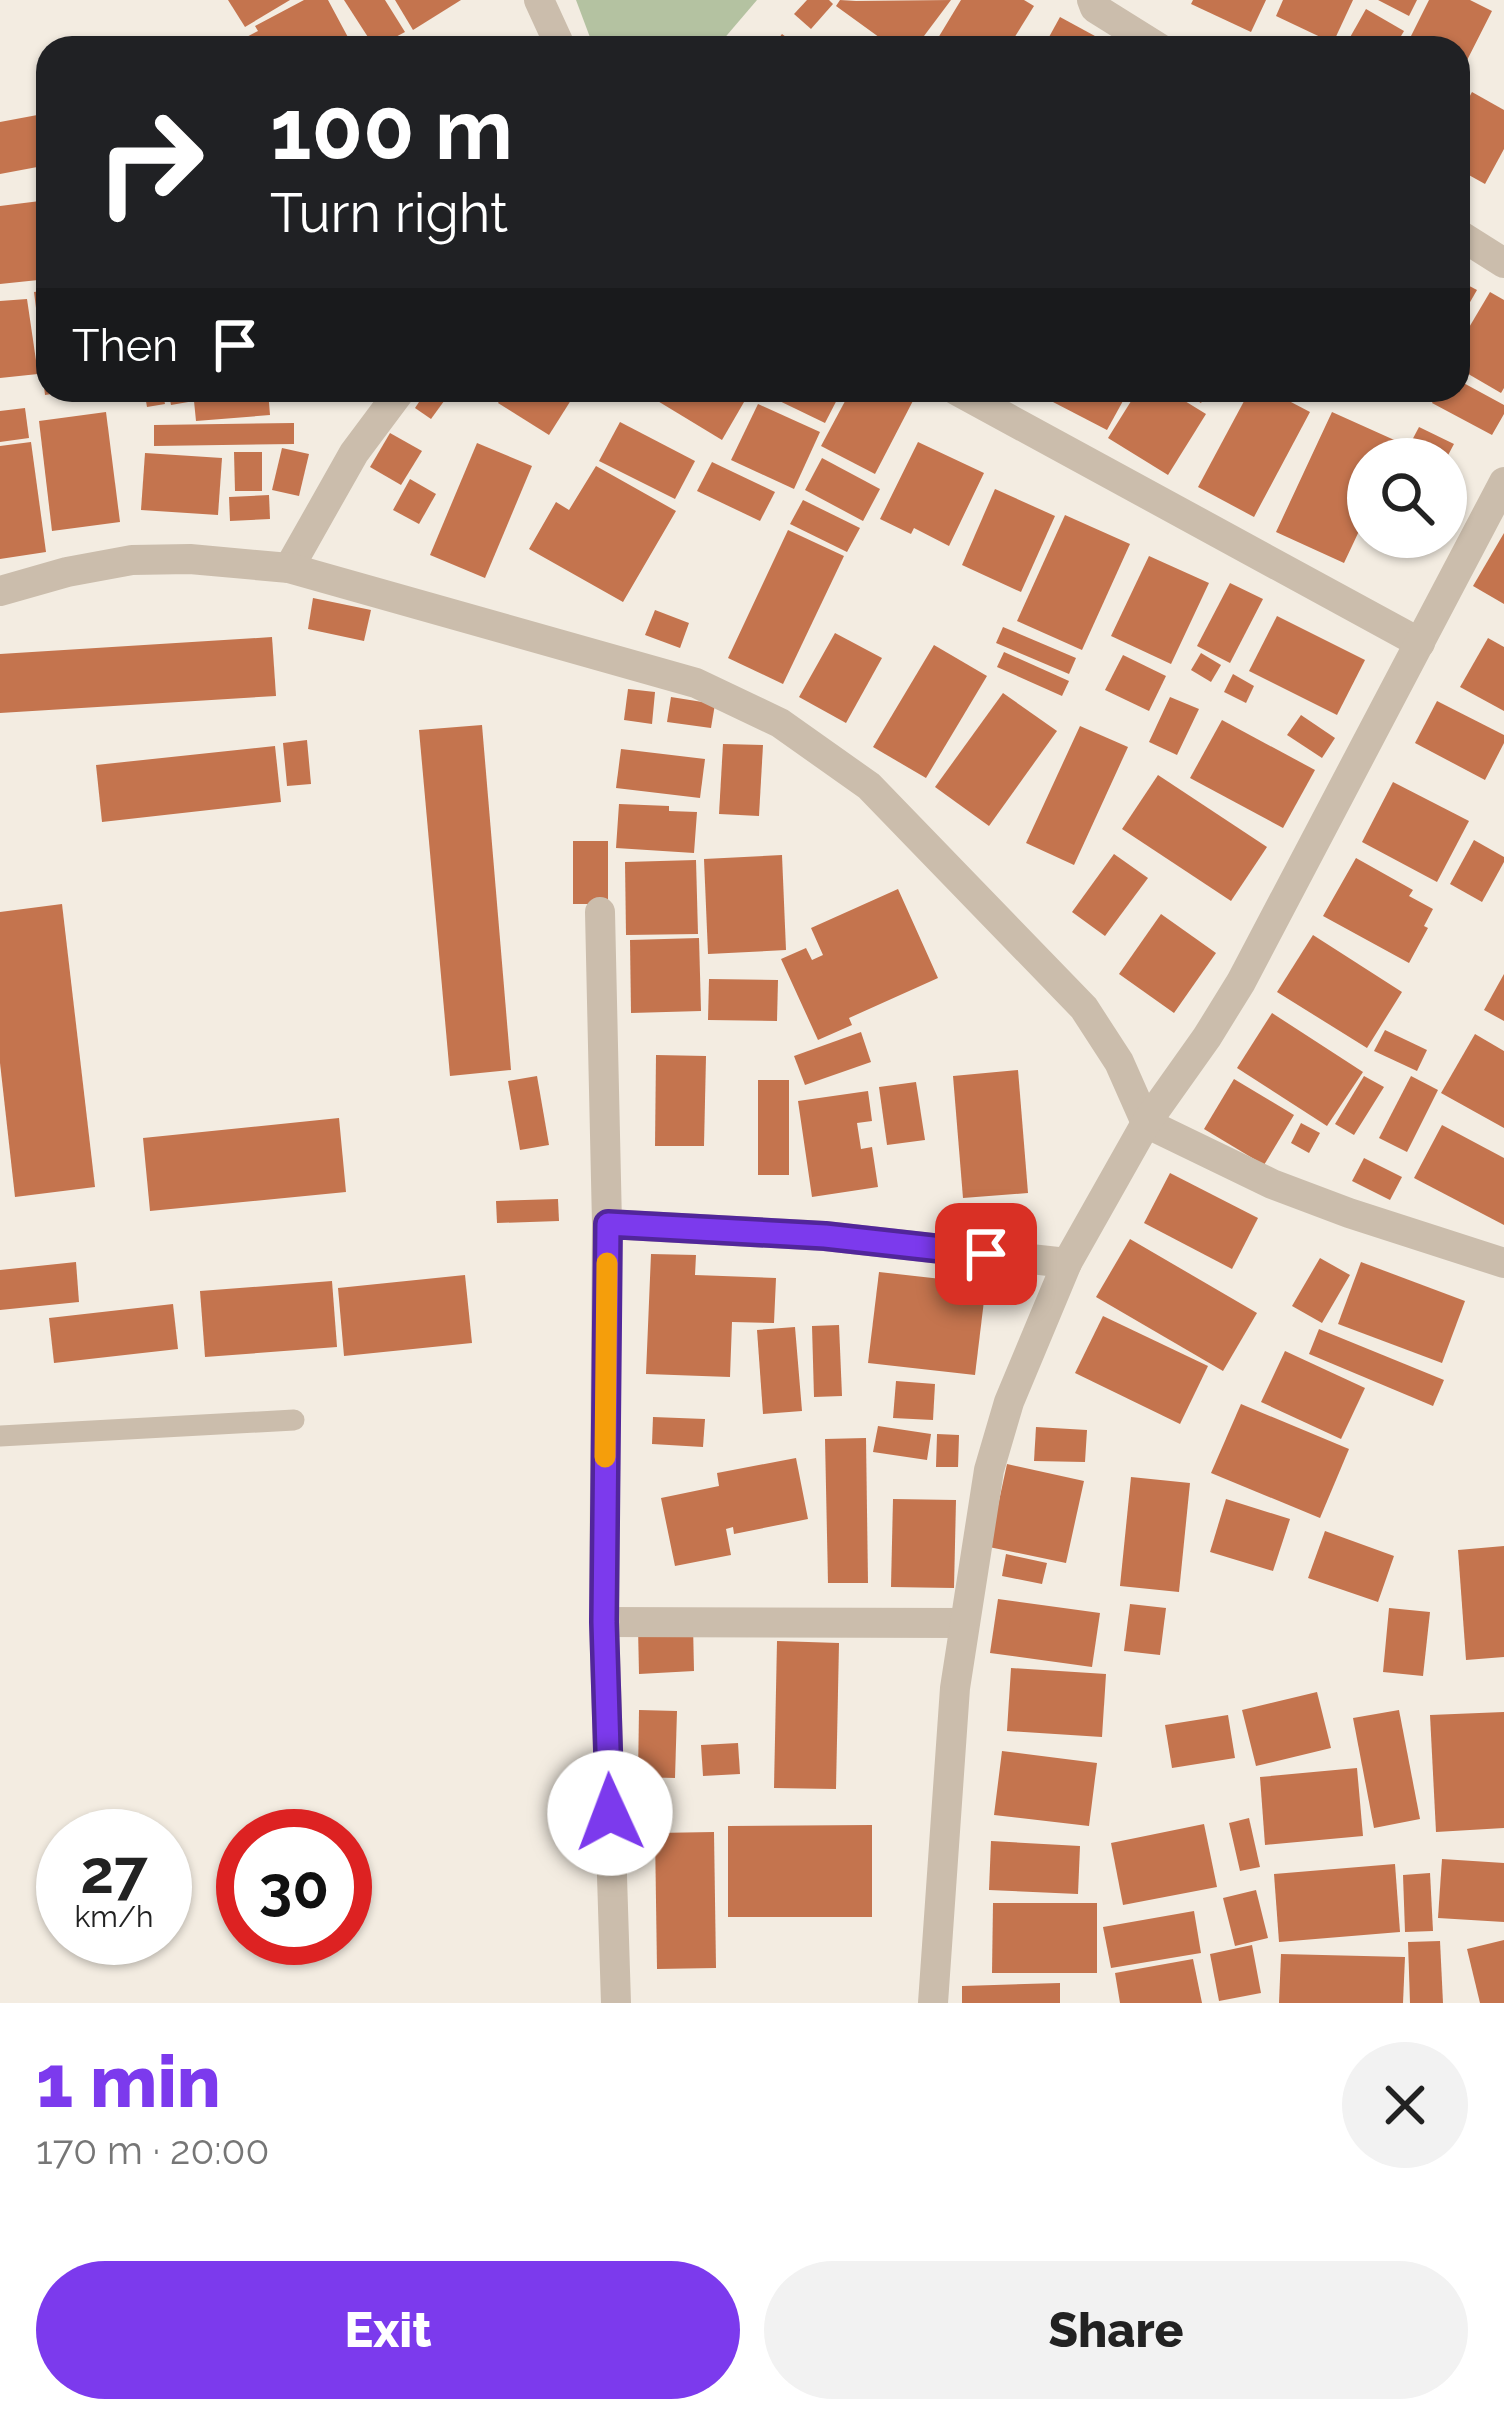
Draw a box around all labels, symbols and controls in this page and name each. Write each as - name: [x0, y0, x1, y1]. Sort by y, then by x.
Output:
- text: 100 m: [270, 80, 513, 179]
- icon: right: [72, 84, 228, 240]
- text: Turn right: [270, 181, 508, 245]
- icon: arrive: [202, 312, 268, 378]
- text: Then: [72, 319, 178, 372]
- map controls: [1347, 438, 1467, 558]
- button: search: [1347, 438, 1467, 558]
- pin: [935, 1203, 1037, 1305]
- icon: arrive: [953, 1221, 1019, 1287]
- position arrow: [547, 1750, 673, 1876]
- speed limit sign: 30: [216, 1809, 372, 1965]
- text: 27: [80, 1837, 148, 1907]
- text: km/h: [74, 1899, 154, 1934]
- text: 1 min: [36, 2039, 221, 2124]
- button: close: [1342, 2042, 1468, 2168]
- text: 170 m · 20:00: [36, 2127, 269, 2173]
- button: Exit: [36, 2261, 740, 2399]
- button: Share: [764, 2261, 1468, 2399]

